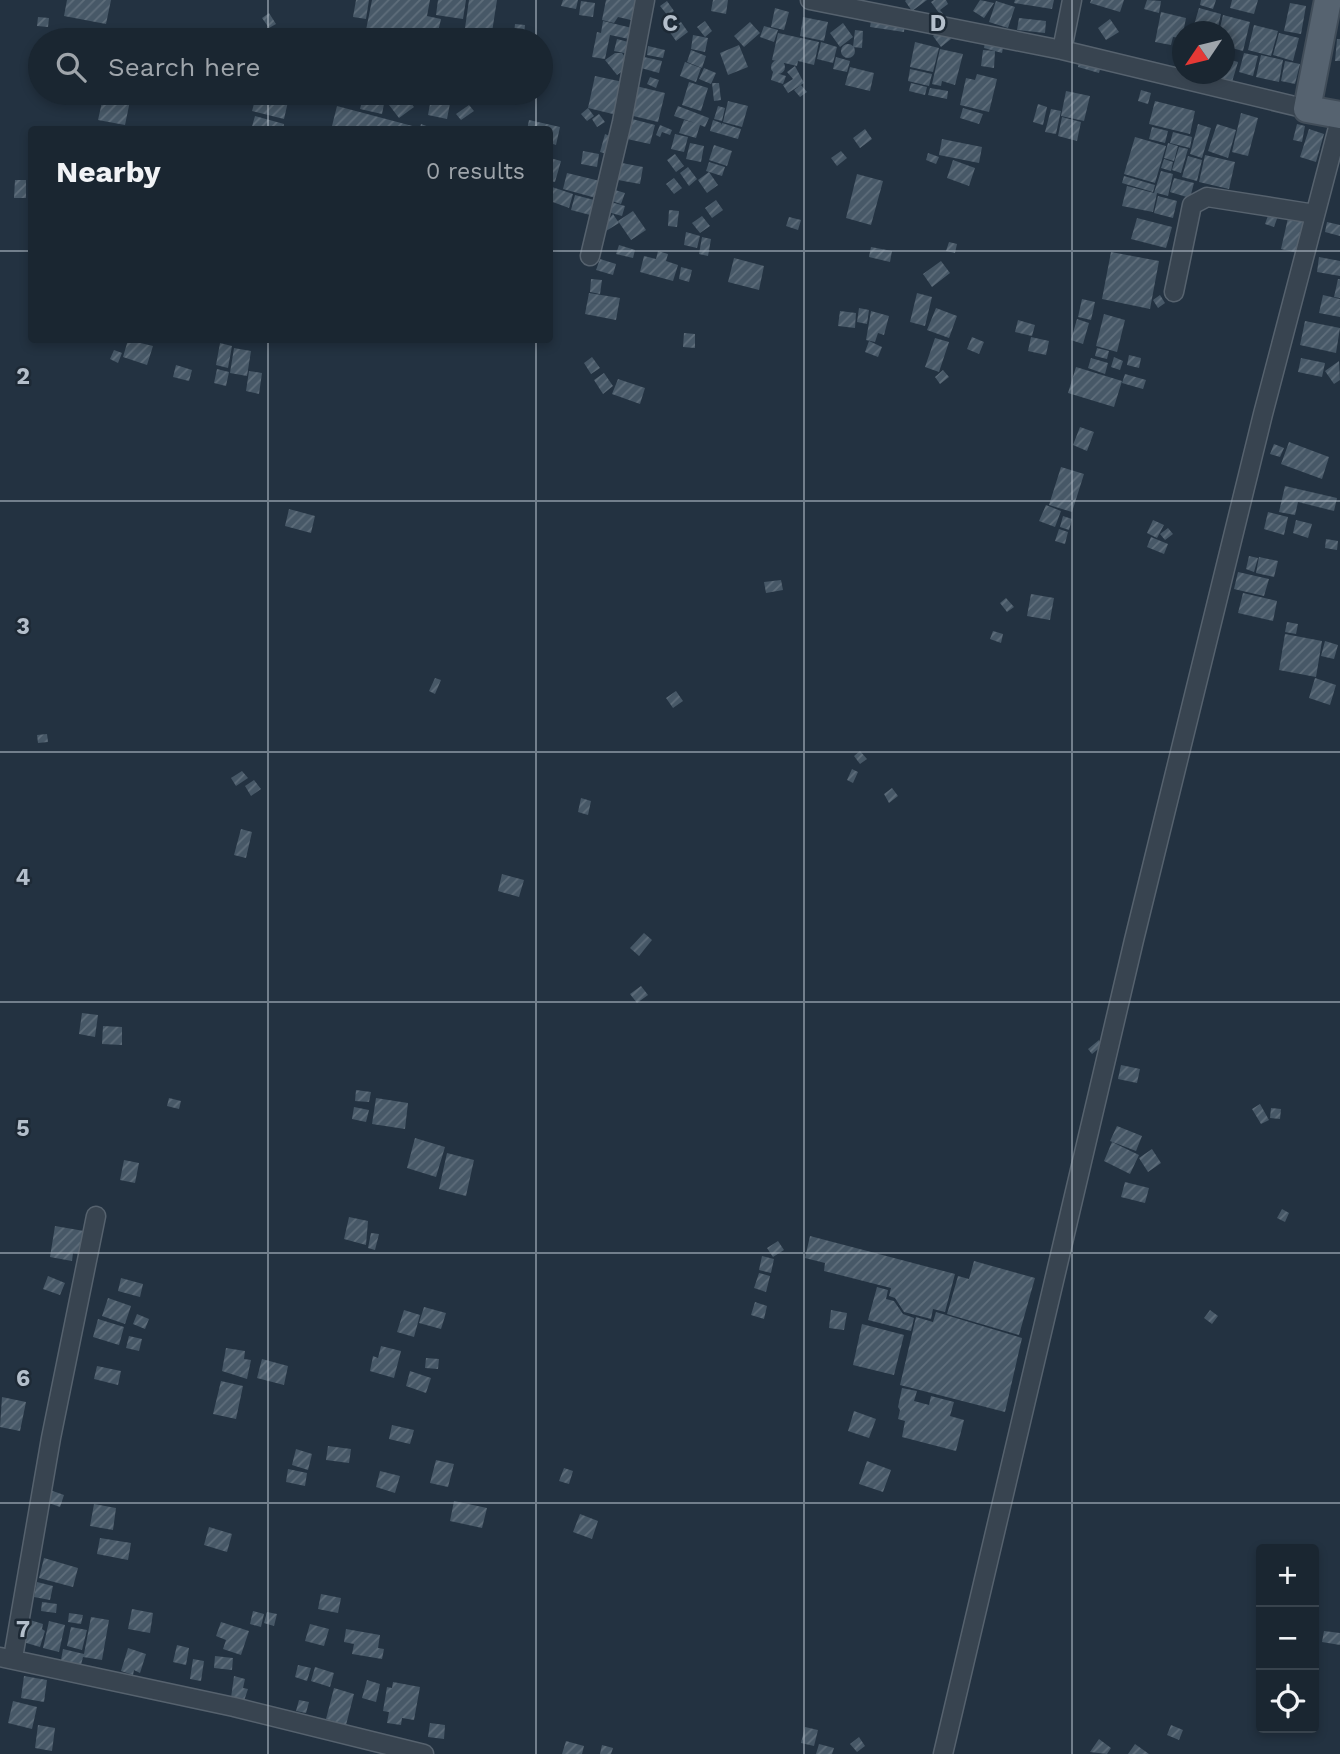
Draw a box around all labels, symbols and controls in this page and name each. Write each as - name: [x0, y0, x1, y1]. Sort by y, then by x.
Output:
- text: C: [662, 10, 678, 37]
- text: D: [930, 10, 946, 37]
- north arrow: [1172, 21, 1235, 84]
- search box: [28, 28, 553, 105]
- icon: search: [52, 48, 90, 86]
- text: Search here: [108, 52, 260, 82]
- text: Nearby: [56, 154, 161, 189]
- text: 0 results: [426, 158, 525, 185]
- text: 2: [16, 363, 30, 390]
- text: 3: [16, 613, 30, 640]
- text: 4: [16, 864, 31, 891]
- text: 5: [16, 1115, 30, 1142]
- text: 6: [16, 1365, 30, 1392]
- map controls: [1256, 1544, 1319, 1733]
- button: +: [1256, 1544, 1319, 1607]
- button: −: [1256, 1607, 1319, 1670]
- text: 7: [16, 1616, 30, 1643]
- button: locate: [1256, 1670, 1319, 1733]

